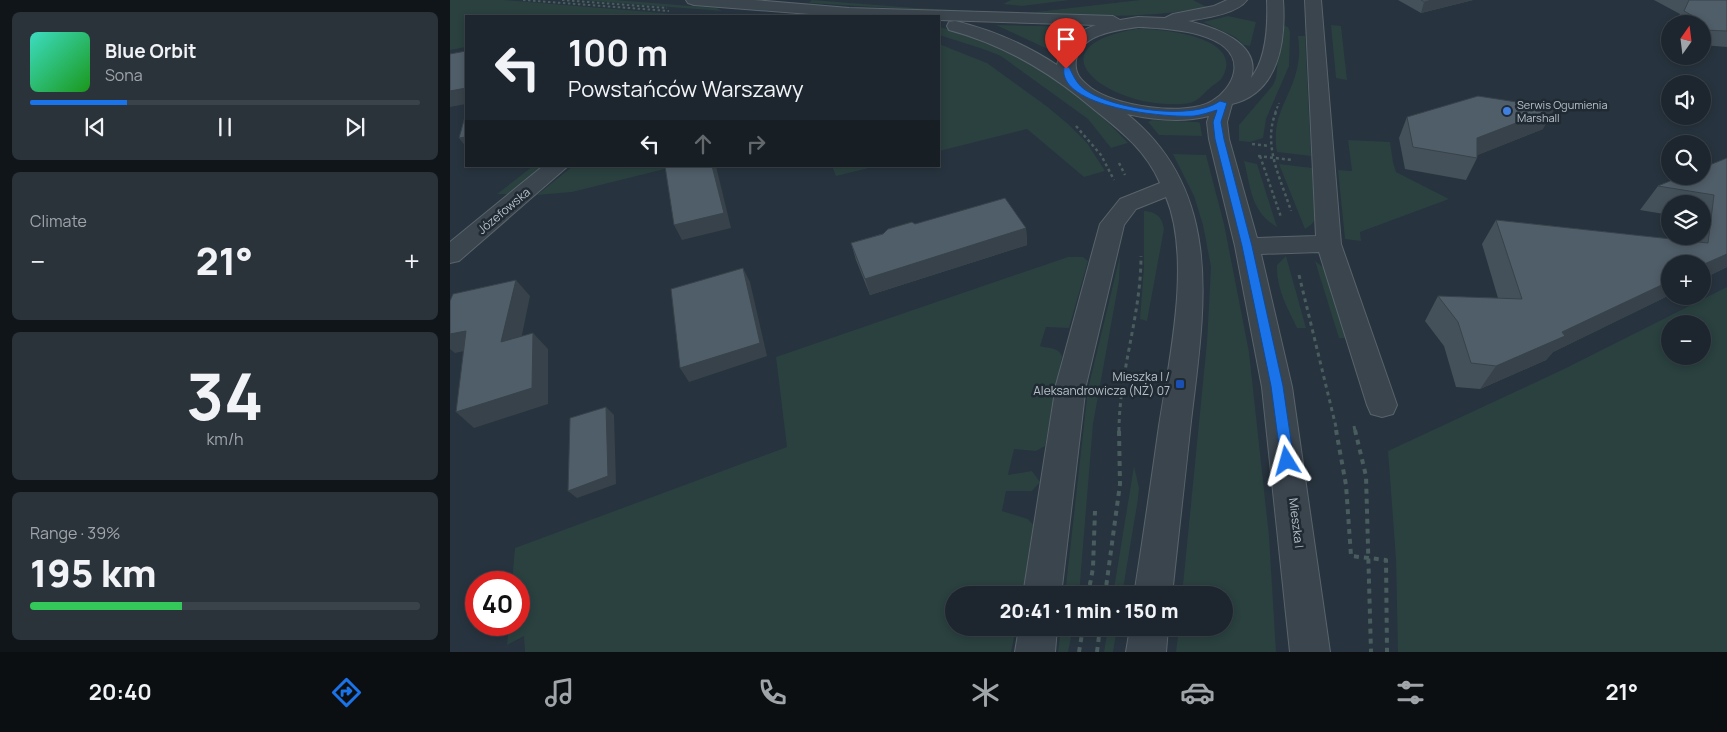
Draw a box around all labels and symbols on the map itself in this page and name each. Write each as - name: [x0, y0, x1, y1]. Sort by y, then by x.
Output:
- north arrow: [1661, 15, 1711, 65]
- pin: [1045, 18, 1087, 69]
- place label: Serwis Ogumienia Marshall: [1517, 97, 1608, 125]
- marker: Serwis Ogumienia Marshall: [1501, 105, 1513, 117]
- street label: Józefowska: [474, 184, 534, 238]
- place label: Mieszka I / Aleksandrowicza (NŻ) 07: [1033, 368, 1170, 399]
- marker: Mieszka I / Aleksandrowicza (NŻ) 07: [1174, 378, 1186, 390]
- position arrow: [1260, 434, 1312, 486]
- street label: Mieszka I: [1285, 497, 1308, 549]
- speed limit sign: 40: [465, 571, 530, 636]

